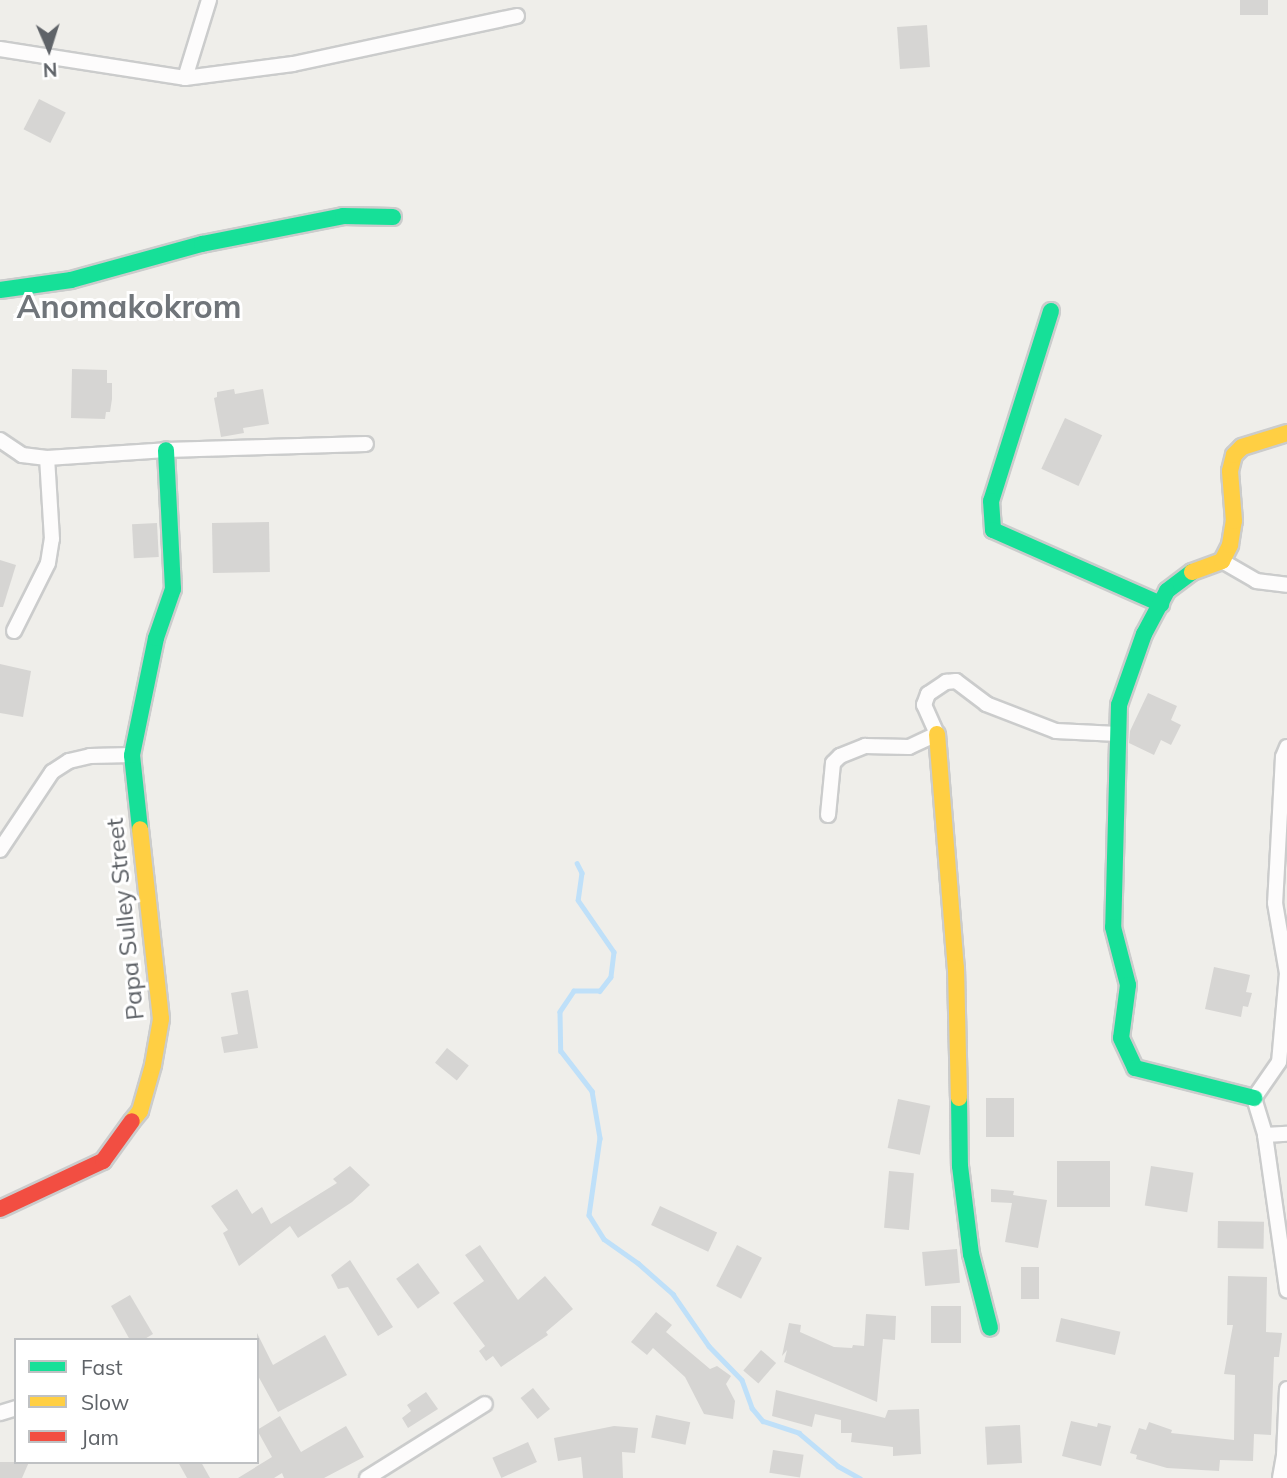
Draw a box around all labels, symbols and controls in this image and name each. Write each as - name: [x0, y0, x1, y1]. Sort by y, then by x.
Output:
- north arrow: [14, 14, 84, 84]
- text: N: [42, 58, 58, 82]
- district label: Anomakokrom: [17, 287, 241, 325]
- street label: Papa Sulley Street: [100, 817, 150, 1021]
- legend: [14, 1338, 259, 1464]
- text: Fast: [81, 1354, 123, 1380]
- text: Slow: [81, 1389, 129, 1415]
- text: Jam: [81, 1424, 119, 1450]

